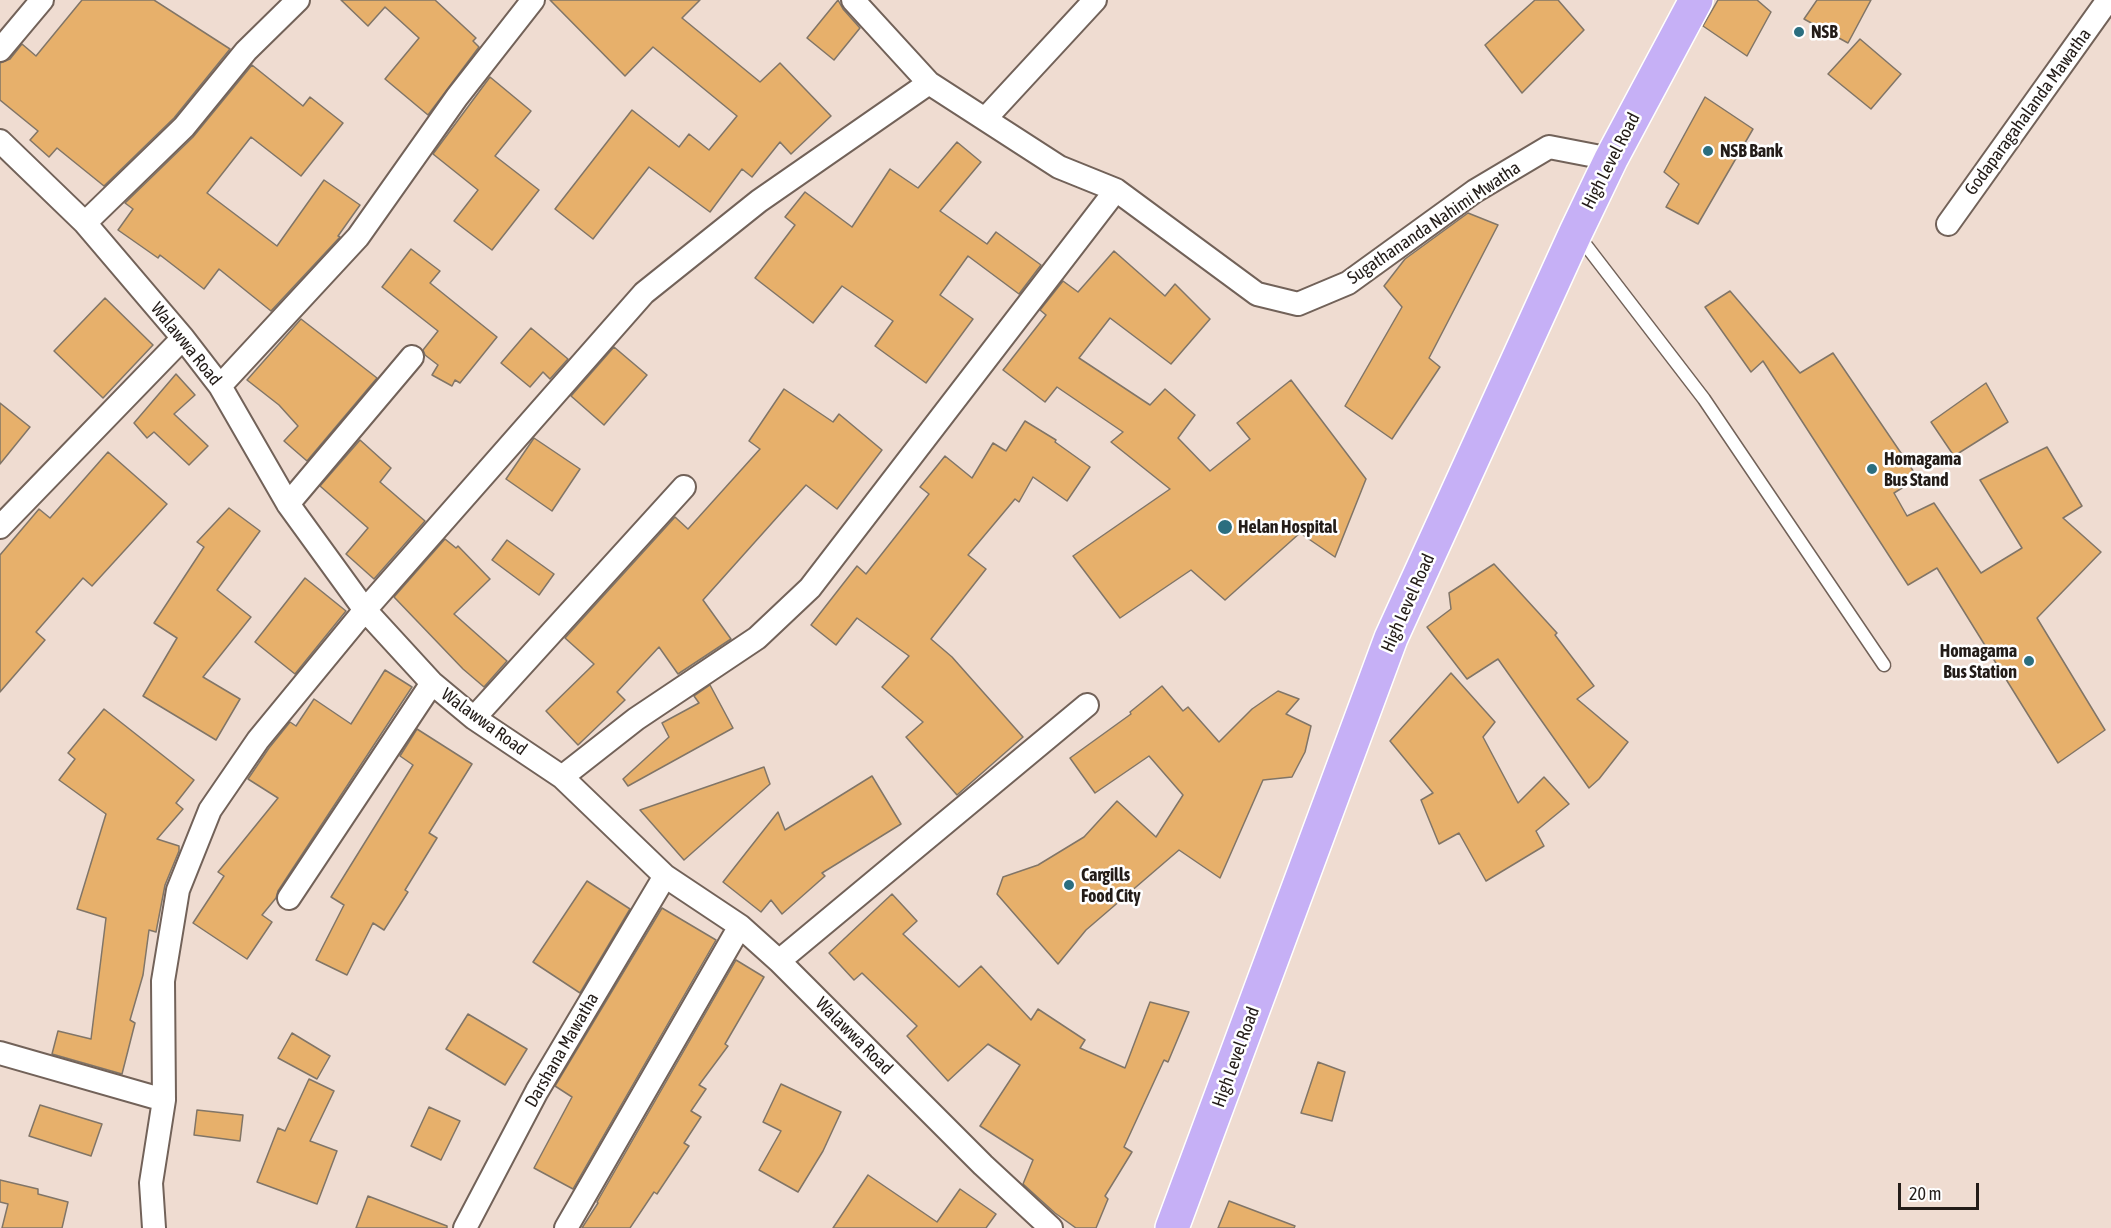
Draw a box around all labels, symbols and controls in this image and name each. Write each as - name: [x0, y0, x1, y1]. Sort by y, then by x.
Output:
- place label: NSB: [1811, 21, 1838, 43]
- street label: Godaparagahalanda Mawatha: [1960, 24, 2096, 200]
- marker: NSB: [1792, 25, 1806, 39]
- street label: High Level Road: [1577, 109, 1645, 213]
- place label: NSB Bank: [1720, 140, 1783, 162]
- marker: NSB Bank: [1701, 144, 1715, 158]
- street label: Sugathananda Nahimi Mwatha: [1343, 157, 1525, 289]
- street label: Walawwa Road: [146, 298, 226, 390]
- place label: Homagama Bus Stand: [1884, 448, 1961, 490]
- marker: Homagama Bus Stand: [1865, 462, 1879, 476]
- place label: Helan Hospital: [1238, 516, 1337, 538]
- marker: Helan Hospital: [1216, 518, 1234, 536]
- street label: High Level Road: [1377, 550, 1439, 656]
- place label: Homagama Bus Station: [1940, 640, 2017, 682]
- marker: Homagama Bus Station: [2022, 654, 2036, 668]
- street label: Walawwa Road: [437, 684, 531, 760]
- place label: Cargills Food City: [1081, 864, 1141, 906]
- marker: Cargills Food City: [1062, 878, 1076, 892]
- street label: Darshana Mawatha: [521, 989, 603, 1111]
- street label: Walawwa Road: [811, 993, 897, 1079]
- street label: High Level Road: [1208, 1004, 1264, 1110]
- scale bar: [1901, 1171, 1982, 1209]
- text: 20 m: [1909, 1183, 1941, 1204]

